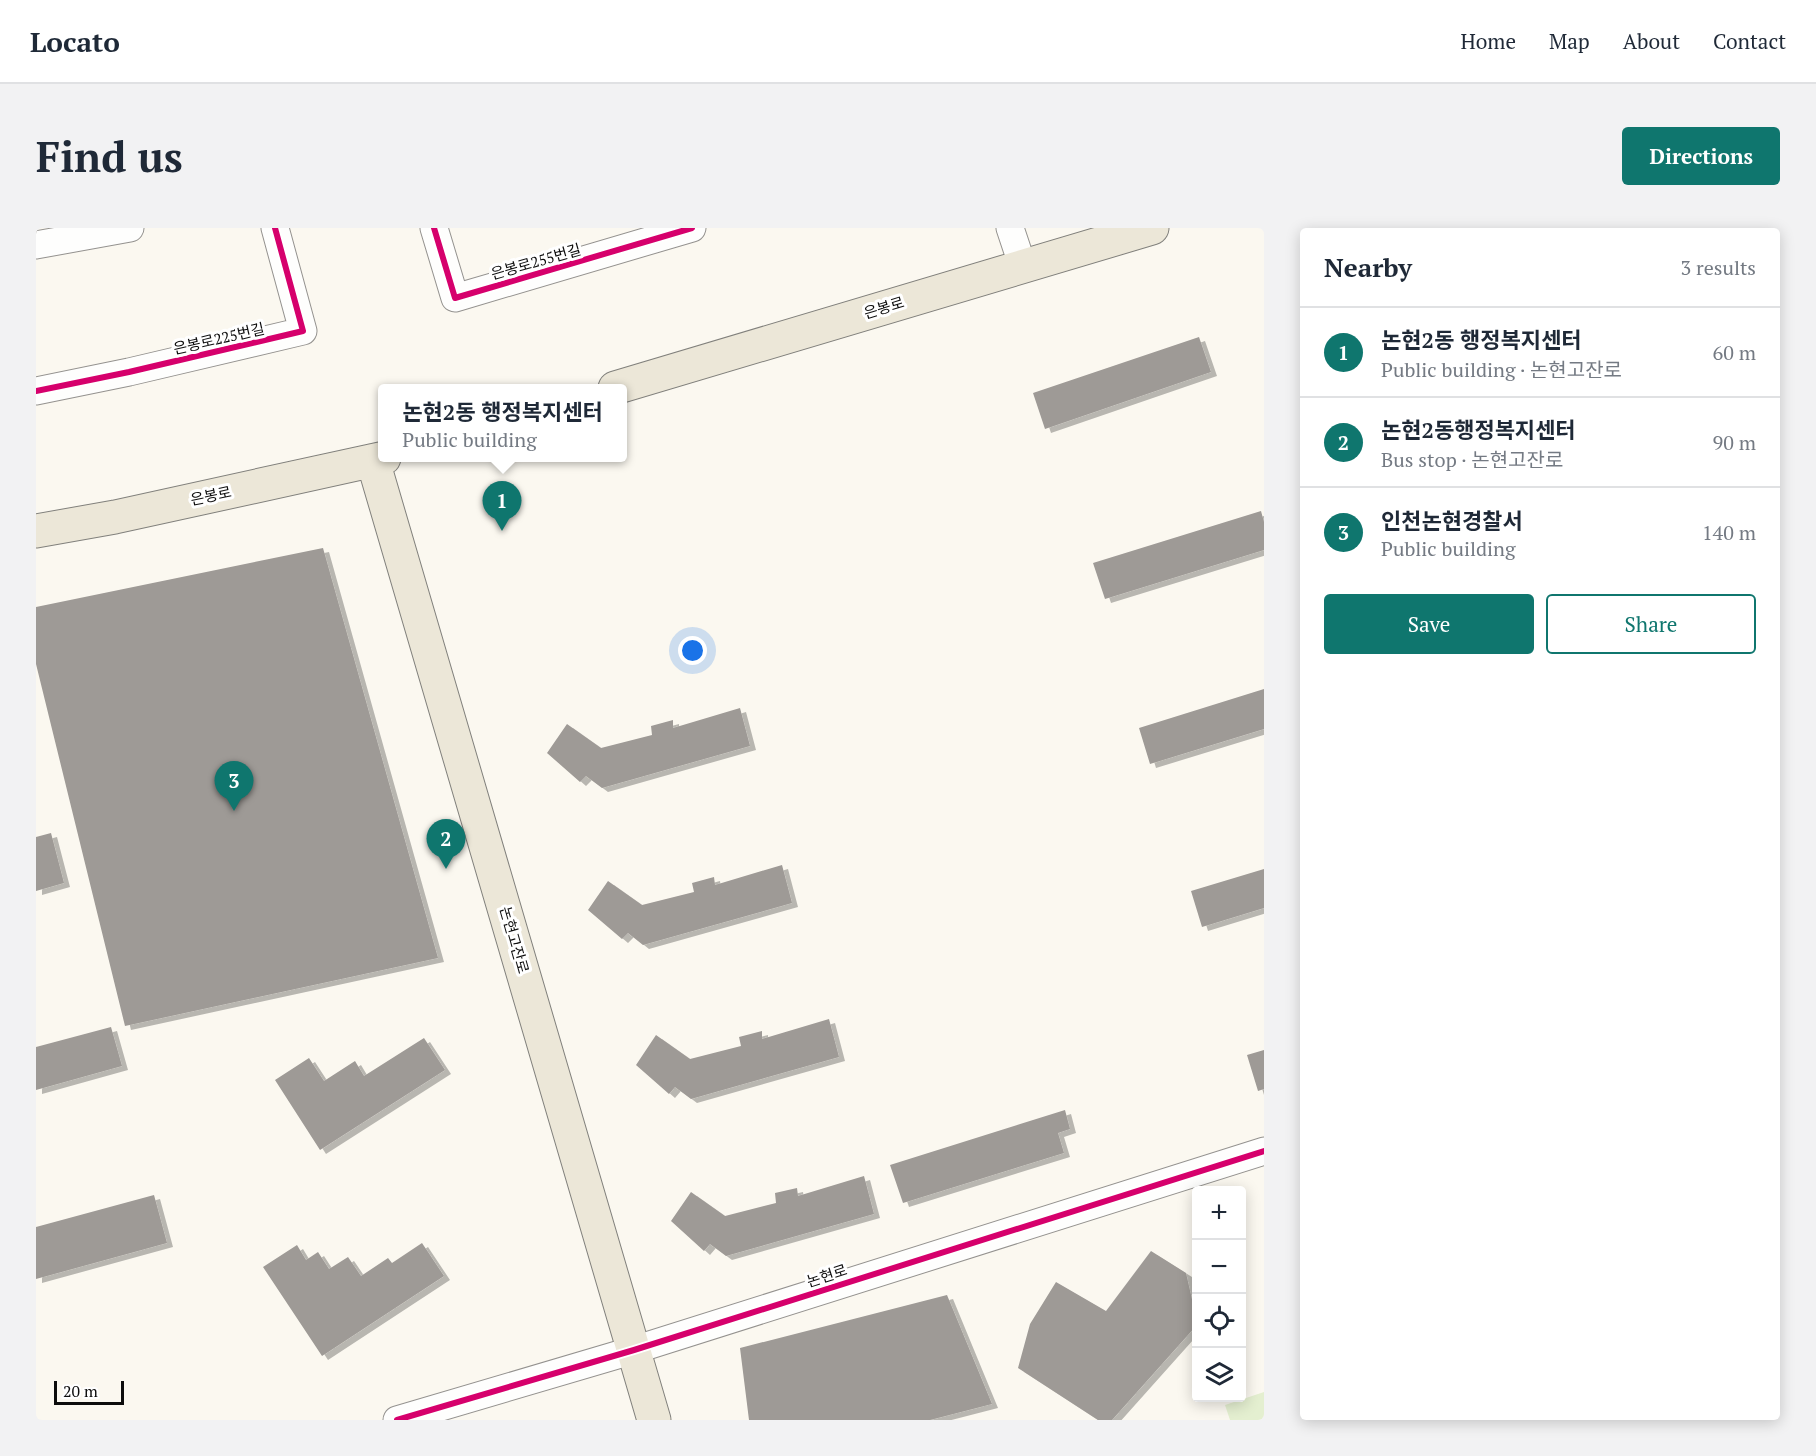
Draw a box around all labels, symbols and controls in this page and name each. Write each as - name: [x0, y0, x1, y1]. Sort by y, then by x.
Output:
- text: Locato: [30, 23, 120, 60]
- text: Home: [1460, 27, 1516, 55]
- text: Map: [1549, 27, 1590, 55]
- text: About: [1623, 27, 1680, 55]
- text: Contact: [1713, 27, 1786, 55]
- button: Directions: [1622, 127, 1780, 185]
- text: Find us: [36, 128, 183, 184]
- street label: 은봉로255번길: [488, 239, 583, 283]
- text: Nearby: [1324, 250, 1412, 284]
- text: 3 results: [1681, 254, 1756, 281]
- street label: 은봉로: [861, 291, 906, 323]
- street label: 은봉로225번길: [171, 318, 266, 358]
- text: 논현2동 행정복지센터: [1381, 325, 1582, 354]
- text: 1: [1338, 339, 1349, 366]
- text: 60 m: [1713, 339, 1756, 366]
- text: Public building · 논현고잔로: [1381, 356, 1622, 383]
- popup: [378, 384, 627, 462]
- text: 논현2동 행정복지센터: [402, 397, 603, 426]
- text: 논현2동행정복지센터: [1381, 415, 1576, 444]
- text: Public building: [402, 426, 537, 453]
- text: 2: [1338, 429, 1349, 456]
- text: 90 m: [1713, 429, 1756, 456]
- text: Bus stop · 논현고잔로: [1381, 446, 1563, 473]
- street label: 은봉로: [188, 481, 233, 509]
- pin: 1: [482, 482, 522, 531]
- text: 인천논현경찰서: [1381, 506, 1523, 535]
- text: 3: [1338, 519, 1349, 546]
- text: 140 m: [1702, 519, 1756, 546]
- text: Public building: [1381, 535, 1515, 562]
- button: Save: [1324, 594, 1534, 654]
- button: Share: [1546, 594, 1756, 654]
- your location: [678, 636, 707, 665]
- pin: 3: [214, 762, 254, 811]
- pin: 2: [426, 820, 466, 869]
- street label: 논현고잔로: [496, 904, 534, 976]
- map controls: [1192, 1186, 1246, 1402]
- button: +: [1192, 1186, 1246, 1240]
- button: −: [1192, 1240, 1246, 1294]
- street label: 논현로: [804, 1259, 849, 1291]
- button: locate: [1192, 1294, 1246, 1348]
- button: layers: [1192, 1348, 1246, 1402]
- scale bar: [54, 1378, 124, 1406]
- text: 20 m: [63, 1380, 98, 1402]

